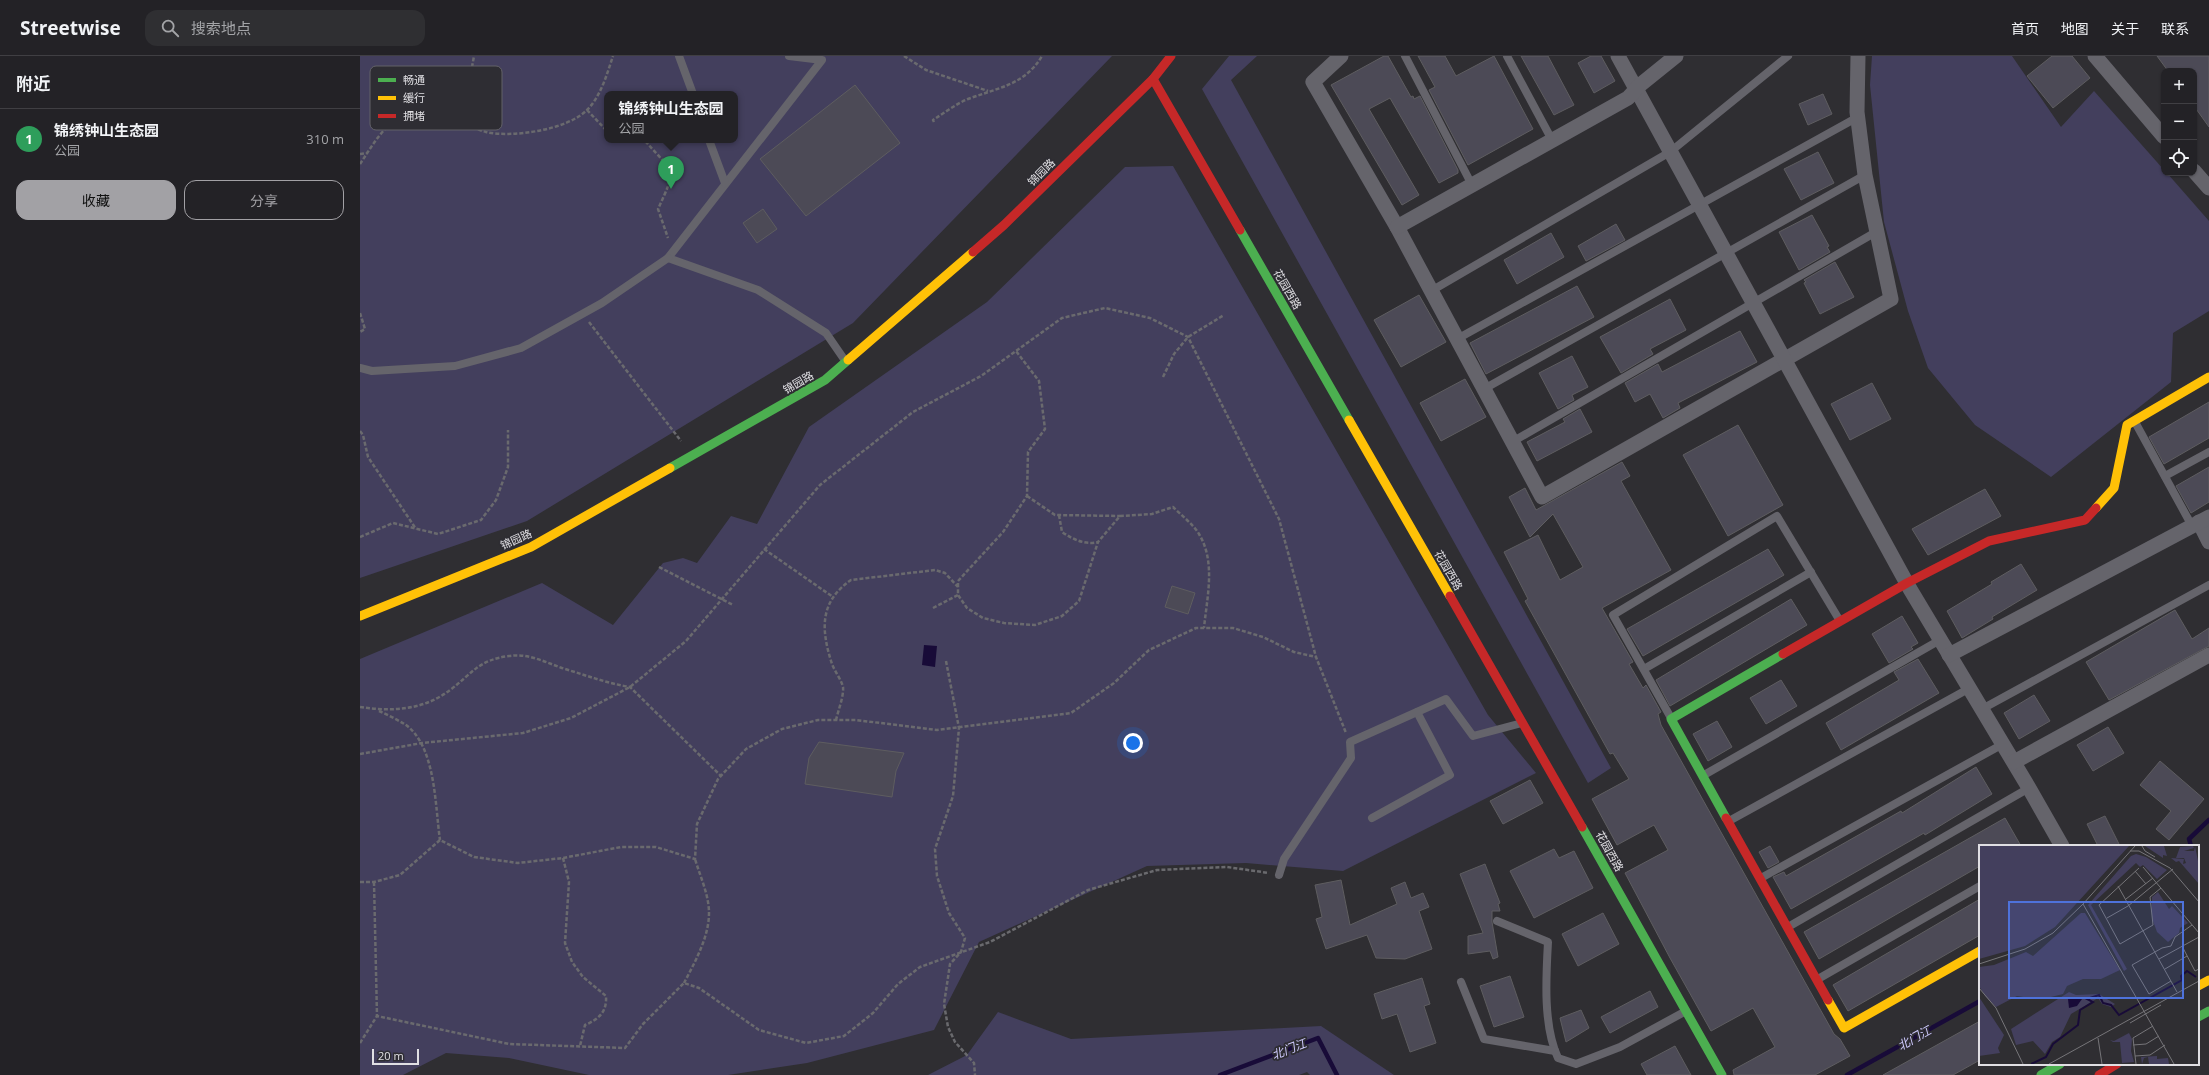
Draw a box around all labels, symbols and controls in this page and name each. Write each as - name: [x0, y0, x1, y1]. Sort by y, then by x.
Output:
- search box: [145, 10, 425, 46]
- text: Streetwise: [20, 15, 121, 41]
- icon: search: [159, 17, 181, 39]
- text: 搜索地点: [191, 18, 251, 38]
- text: 首页: [2011, 19, 2039, 38]
- text: 地图: [2061, 19, 2089, 38]
- text: 关于: [2111, 19, 2139, 38]
- text: 联系: [2161, 19, 2189, 38]
- legend: [370, 66, 502, 130]
- map controls: [2161, 68, 2197, 176]
- button: +: [2161, 68, 2197, 104]
- text: 附近: [16, 72, 50, 95]
- text: 畅通: [403, 72, 425, 87]
- text: 缓行: [403, 90, 425, 105]
- popup: [604, 91, 738, 143]
- text: 锦绣钟山生态园: [618, 98, 724, 118]
- button: −: [2161, 104, 2197, 140]
- text: 拥堵: [403, 108, 425, 123]
- text: 公园: [618, 119, 645, 137]
- text: 锦绣钟山生态园: [54, 120, 159, 140]
- text: 1: [25, 130, 33, 148]
- text: 310 m: [306, 130, 344, 148]
- button: locate: [2161, 140, 2197, 176]
- text: 公园: [54, 141, 80, 159]
- street label: 锦园路: [1024, 155, 1058, 189]
- pin: 1: [658, 156, 684, 189]
- button: 收藏: [16, 180, 176, 220]
- button: 分享: [184, 180, 344, 220]
- street label: 花园西路: [1271, 266, 1305, 312]
- street label: 锦园路: [780, 367, 816, 397]
- street label: 锦园路: [498, 525, 534, 553]
- street label: 花园西路: [1432, 547, 1466, 593]
- your location: [1123, 733, 1143, 753]
- street label: 花园西路: [1593, 828, 1627, 874]
- inset map: [1979, 845, 2199, 1065]
- water label: 北门江: [1894, 1021, 1936, 1054]
- water label: 北门江: [1269, 1034, 1311, 1063]
- scale bar: [372, 1047, 419, 1066]
- text: 20 m: [378, 1048, 404, 1063]

